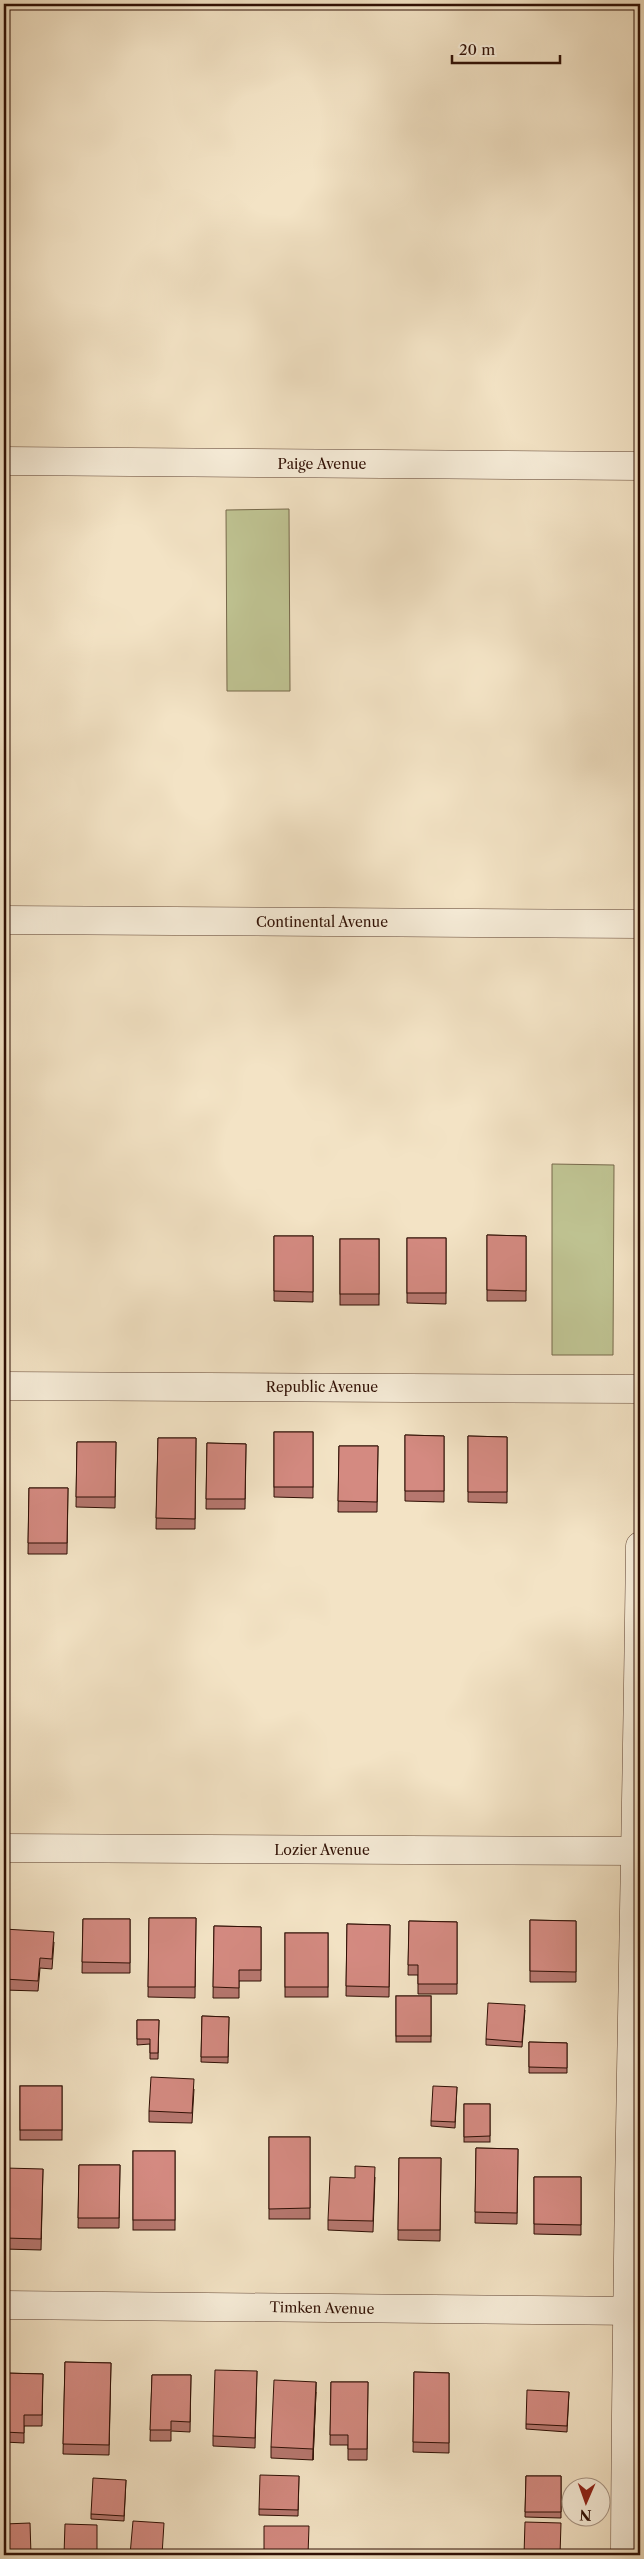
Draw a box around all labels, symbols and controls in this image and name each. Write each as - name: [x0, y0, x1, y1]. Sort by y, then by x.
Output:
- scale bar: [452, 32, 559, 64]
- text: 20 m: [459, 40, 495, 59]
- street label: Paige Avenue: [278, 455, 367, 473]
- street label: Continental Avenue: [256, 913, 388, 931]
- street label: Republic Avenue: [266, 1378, 378, 1396]
- street label: Lozier Avenue: [274, 1841, 370, 1859]
- street label: Timken Avenue: [270, 2298, 375, 2318]
- north arrow: [562, 2476, 612, 2526]
- text: N: [579, 2506, 592, 2524]

